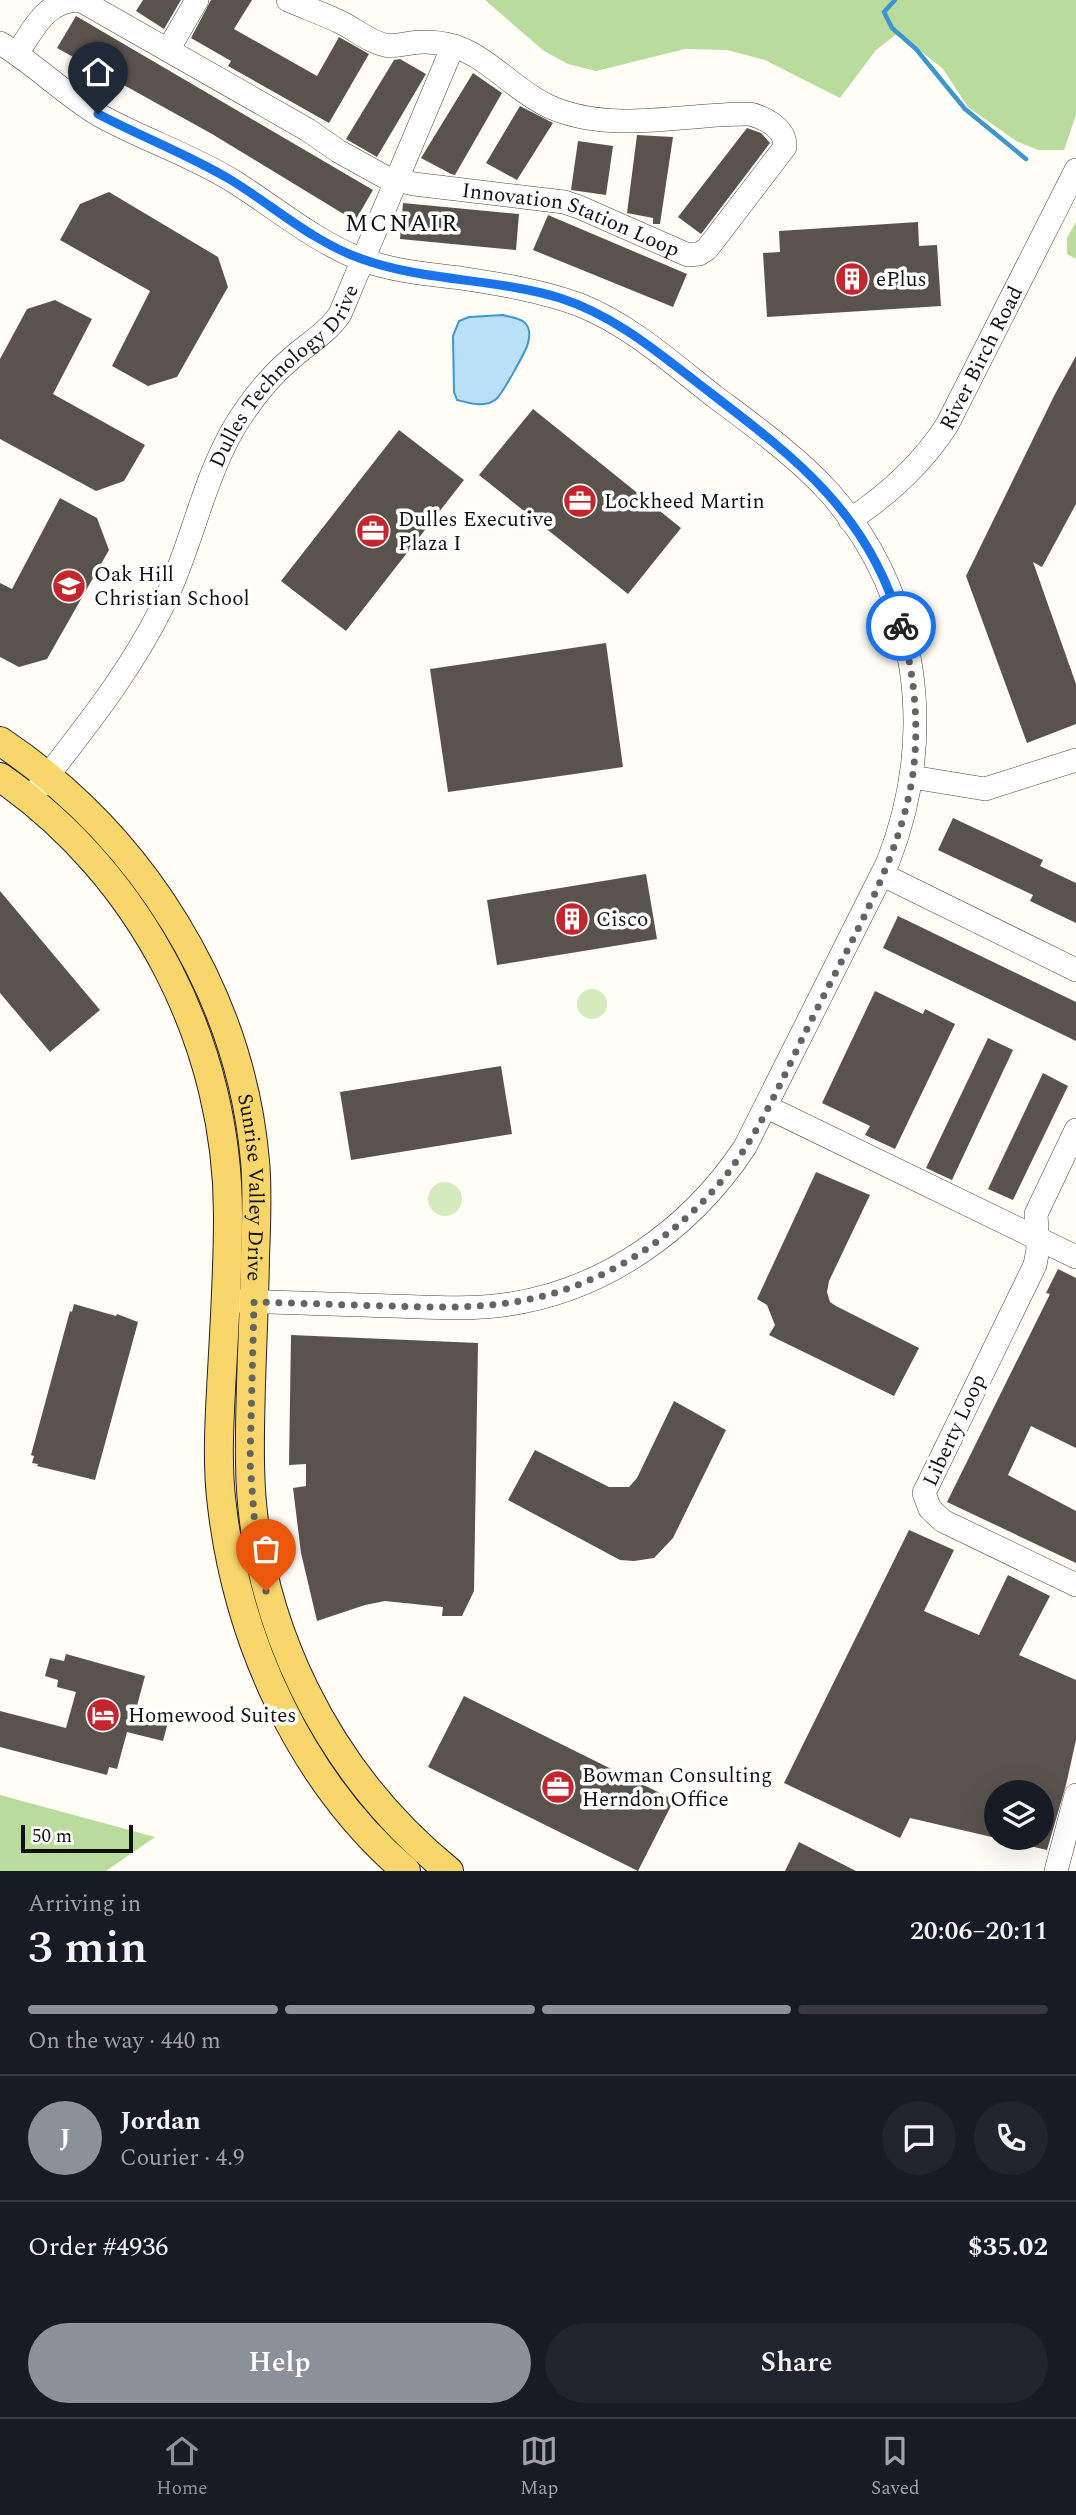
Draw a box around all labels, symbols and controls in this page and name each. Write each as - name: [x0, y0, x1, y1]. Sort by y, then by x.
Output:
- pin: [68, 42, 128, 114]
- icon: home: [79, 53, 117, 91]
- street label: Innovation Station Loop: [460, 175, 684, 266]
- district label: MCNAIR: [345, 206, 459, 242]
- building icon: ePlus: [833, 260, 871, 298]
- place label: ePlus: [876, 264, 927, 296]
- street label: Dulles Technology Drive: [201, 280, 368, 473]
- street label: River Birch Road: [932, 281, 1032, 436]
- office icon: Lockheed Martin: [561, 482, 599, 520]
- place label: Lockheed Martin: [604, 486, 765, 518]
- place label: Dulles Executive Plaza I: [398, 504, 553, 560]
- office icon: Dulles Executive Plaza I: [354, 512, 392, 550]
- place label: Oak Hill Christian School: [94, 559, 250, 615]
- school or university icon: Oak Hill Christian School: [50, 567, 88, 605]
- courier: [866, 591, 936, 661]
- icon: bike: [882, 607, 920, 645]
- building icon: Cisco: [553, 900, 591, 938]
- place label: Cisco: [596, 904, 648, 936]
- street label: Sunrise Valley Drive: [228, 1091, 272, 1282]
- street label: Liberty Loop: [915, 1369, 995, 1492]
- pin: [236, 1519, 296, 1591]
- icon: bag: [247, 1530, 285, 1568]
- hotel icon: Homewood Suites: [84, 1696, 122, 1734]
- place label: Homewood Suites: [128, 1700, 296, 1732]
- place label: Bowman Consulting Herndon Office: [582, 1760, 772, 1816]
- office icon: Bowman Consulting Herndon Office: [539, 1768, 577, 1806]
- map controls: [984, 1780, 1054, 1850]
- button: layers: [984, 1780, 1054, 1850]
- scale bar: [21, 1822, 133, 1854]
- text: 50 m: [32, 1822, 72, 1851]
- text: Arriving in: [28, 1887, 141, 1922]
- text: 20:06–20:11: [910, 1911, 1048, 1951]
- text: 3 min: [28, 1913, 147, 1983]
- text: On the way · 440 m: [28, 2024, 221, 2059]
- text: Jordan: [120, 2101, 201, 2141]
- button: chat: [882, 2101, 956, 2175]
- button: phone: [974, 2101, 1048, 2175]
- text: J: [59, 2118, 71, 2158]
- text: Courier · 4.9: [120, 2141, 245, 2176]
- text: Order #4936: [28, 2227, 168, 2267]
- text: $35.02: [968, 2227, 1048, 2267]
- button: Help: [28, 2323, 531, 2403]
- button: Share: [545, 2323, 1048, 2403]
- tab: Home: [156, 2432, 207, 2503]
- tab: Map: [520, 2432, 558, 2503]
- tab: Saved: [871, 2432, 920, 2503]

